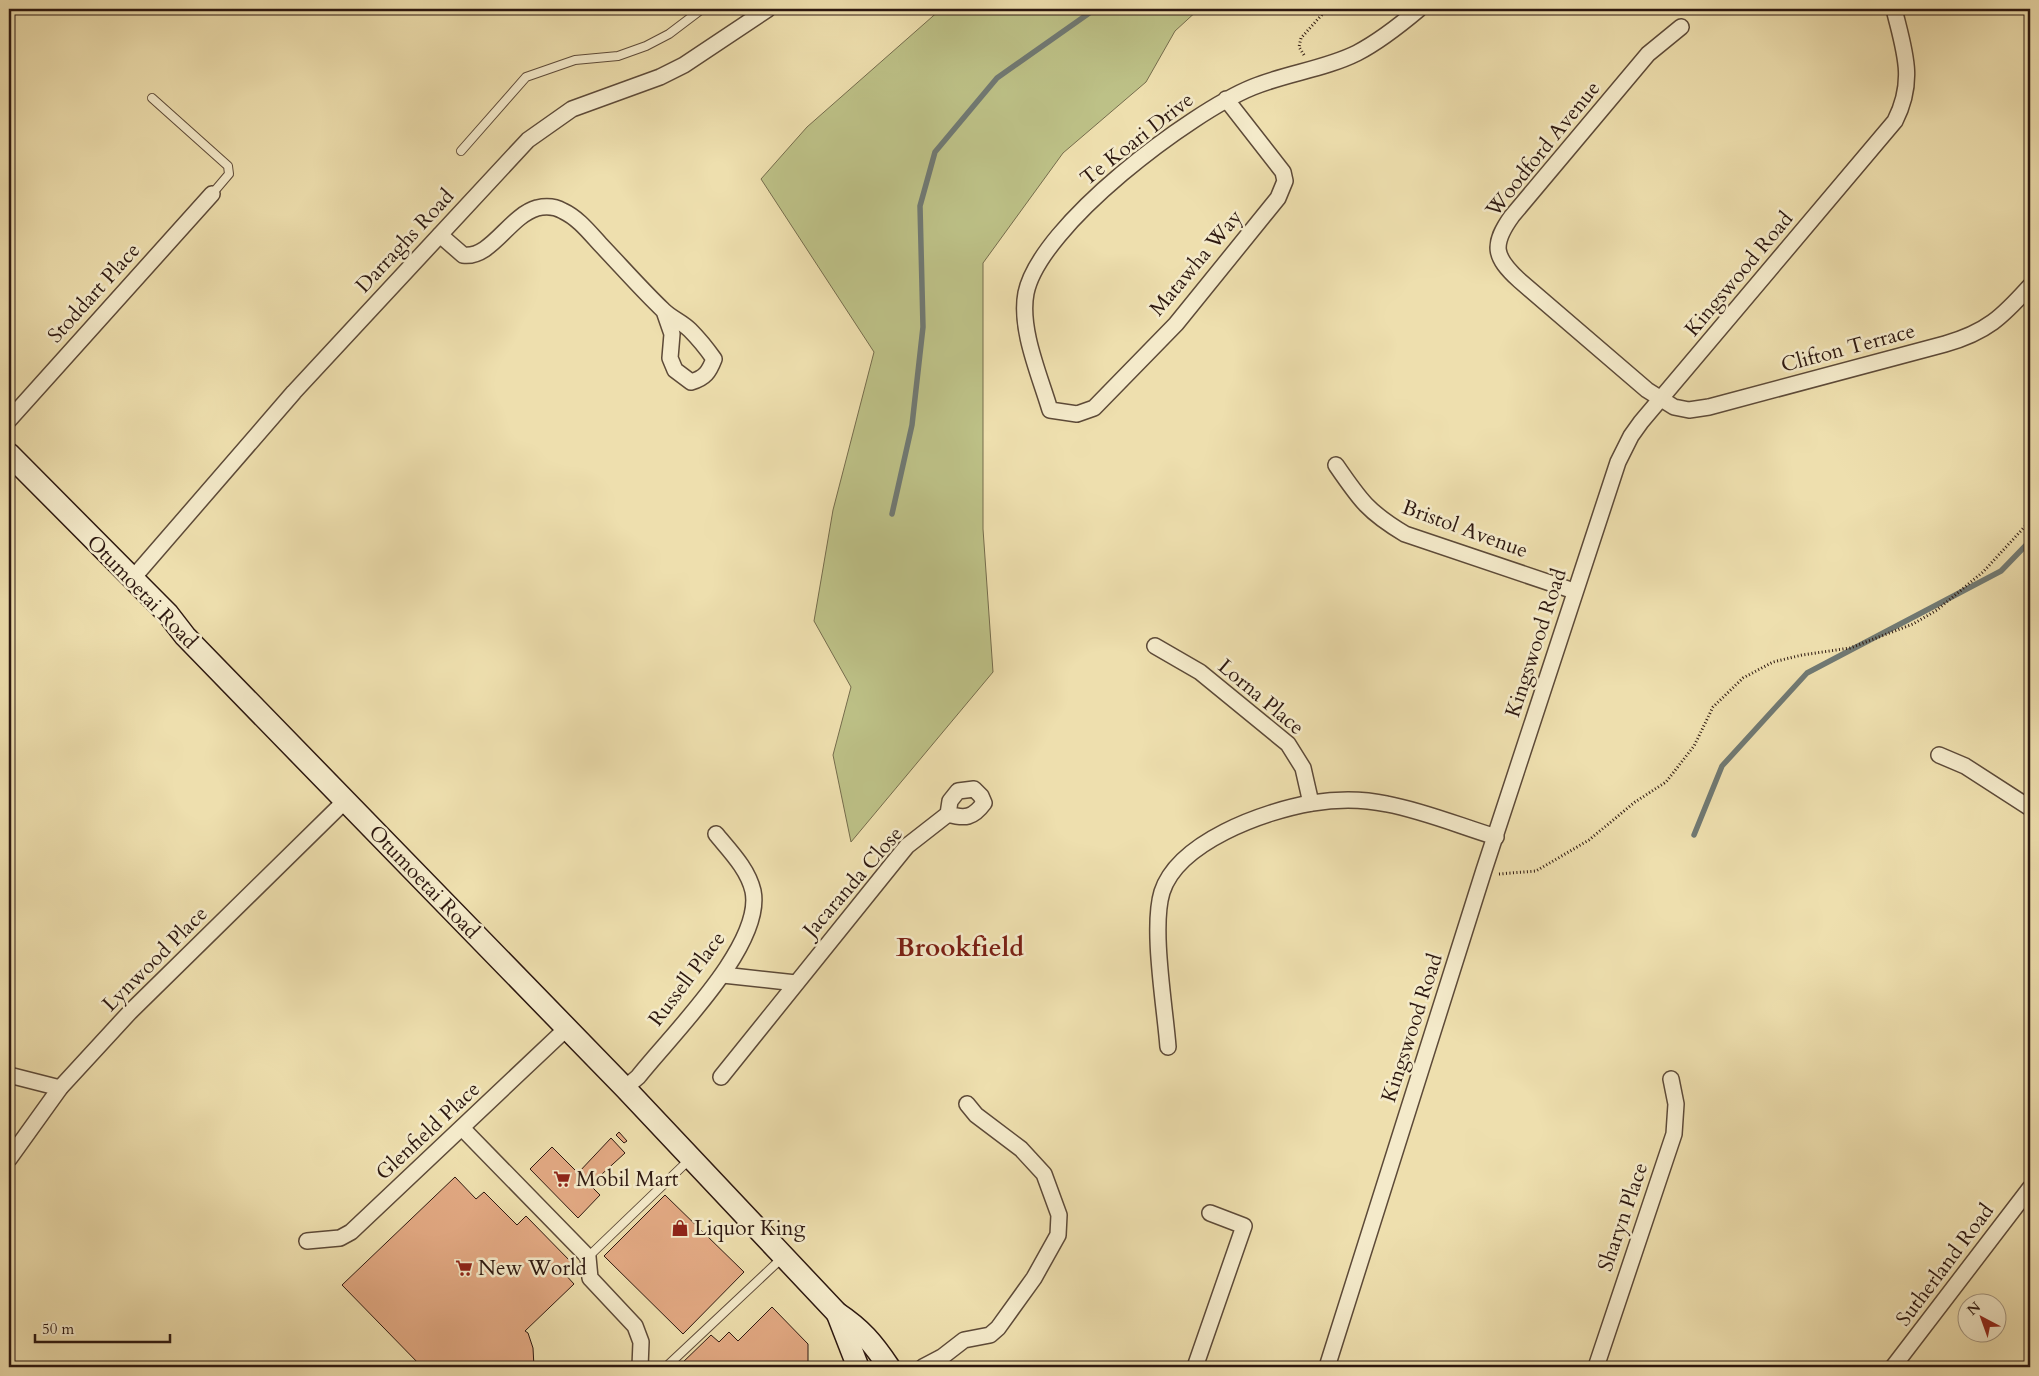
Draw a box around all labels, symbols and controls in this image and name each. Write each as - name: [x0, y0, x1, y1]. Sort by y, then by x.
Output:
- street label: Woodford Avenue: [1478, 75, 1607, 224]
- street label: Te Koari Drive: [1074, 86, 1200, 192]
- street label: Darraghs Road: [349, 183, 461, 299]
- street label: Matawha Way: [1143, 203, 1249, 323]
- street label: Kingswood Road: [1678, 205, 1800, 343]
- street label: Stoddart Place: [41, 237, 147, 349]
- street label: Clifton Terrace: [1778, 316, 1918, 380]
- street label: Bristol Avenue: [1398, 493, 1532, 565]
- street label: Otumoetai Road: [80, 529, 204, 655]
- street label: Kingswood Road: [1498, 565, 1574, 721]
- street label: Lorna Place: [1212, 652, 1310, 742]
- street label: Otumoetai Road: [362, 819, 486, 945]
- street label: Jacaranda Close: [795, 820, 909, 946]
- street label: Lynwood Place: [96, 900, 214, 1018]
- street label: Russell Place: [642, 926, 732, 1032]
- district label: Brookfield: [896, 930, 1024, 965]
- street label: Kingswood Road: [1374, 950, 1450, 1106]
- street label: Glenfield Place: [370, 1075, 486, 1187]
- street label: Sharyn Place: [1591, 1159, 1655, 1275]
- place label: Mobil Mart: [576, 1165, 679, 1194]
- supermarket icon: Mobil Mart: [552, 1169, 572, 1189]
- street label: Sutherland Road: [1889, 1198, 2001, 1332]
- place label: Liquor King: [694, 1214, 805, 1243]
- shop icon: Liquor King: [670, 1218, 690, 1238]
- place label: New World: [478, 1254, 587, 1283]
- supermarket icon: New World: [454, 1258, 474, 1278]
- north arrow: [1956, 1294, 2006, 1344]
- text: N: [1963, 1297, 1985, 1320]
- scale bar: [35, 1311, 170, 1343]
- text: 50 m: [42, 1319, 74, 1339]

